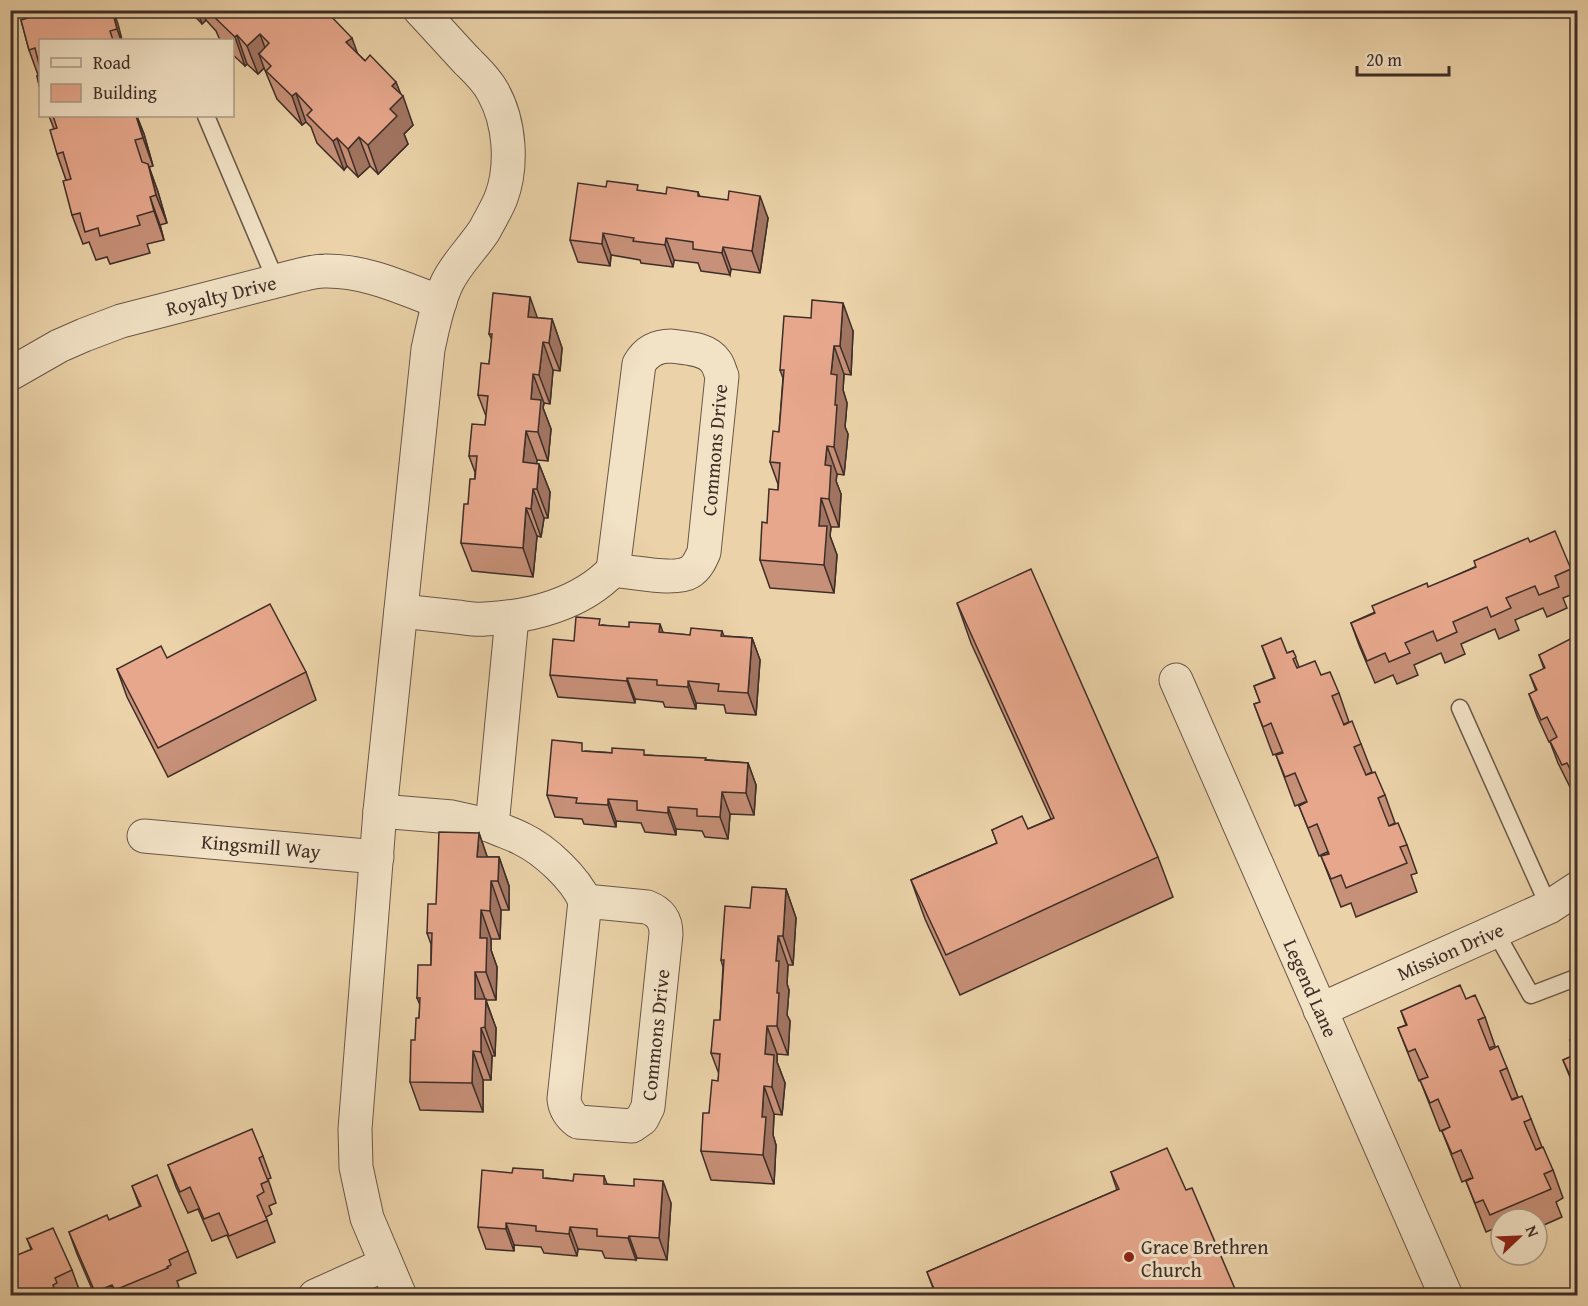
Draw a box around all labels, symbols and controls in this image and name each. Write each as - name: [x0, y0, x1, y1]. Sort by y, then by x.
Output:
- legend: [39, 39, 234, 117]
- scale bar: [1357, 39, 1448, 77]
- text: 20 m: [1366, 46, 1402, 73]
- text: Road: [93, 49, 131, 76]
- text: Building: [93, 79, 157, 106]
- street label: Royalty Drive: [163, 267, 279, 323]
- street label: Commons Drive: [694, 383, 734, 517]
- street label: Kingsmill Way: [200, 826, 322, 866]
- street label: Mission Drive: [1392, 915, 1508, 987]
- street label: Legend Lane: [1276, 934, 1346, 1042]
- street label: Commons Drive: [634, 968, 676, 1102]
- north arrow: [1489, 1207, 1549, 1267]
- text: N: [1520, 1222, 1546, 1241]
- place label: Grace Brethren Church: [1141, 1232, 1268, 1284]
- marker: Grace Brethren Church: [1122, 1250, 1136, 1264]

